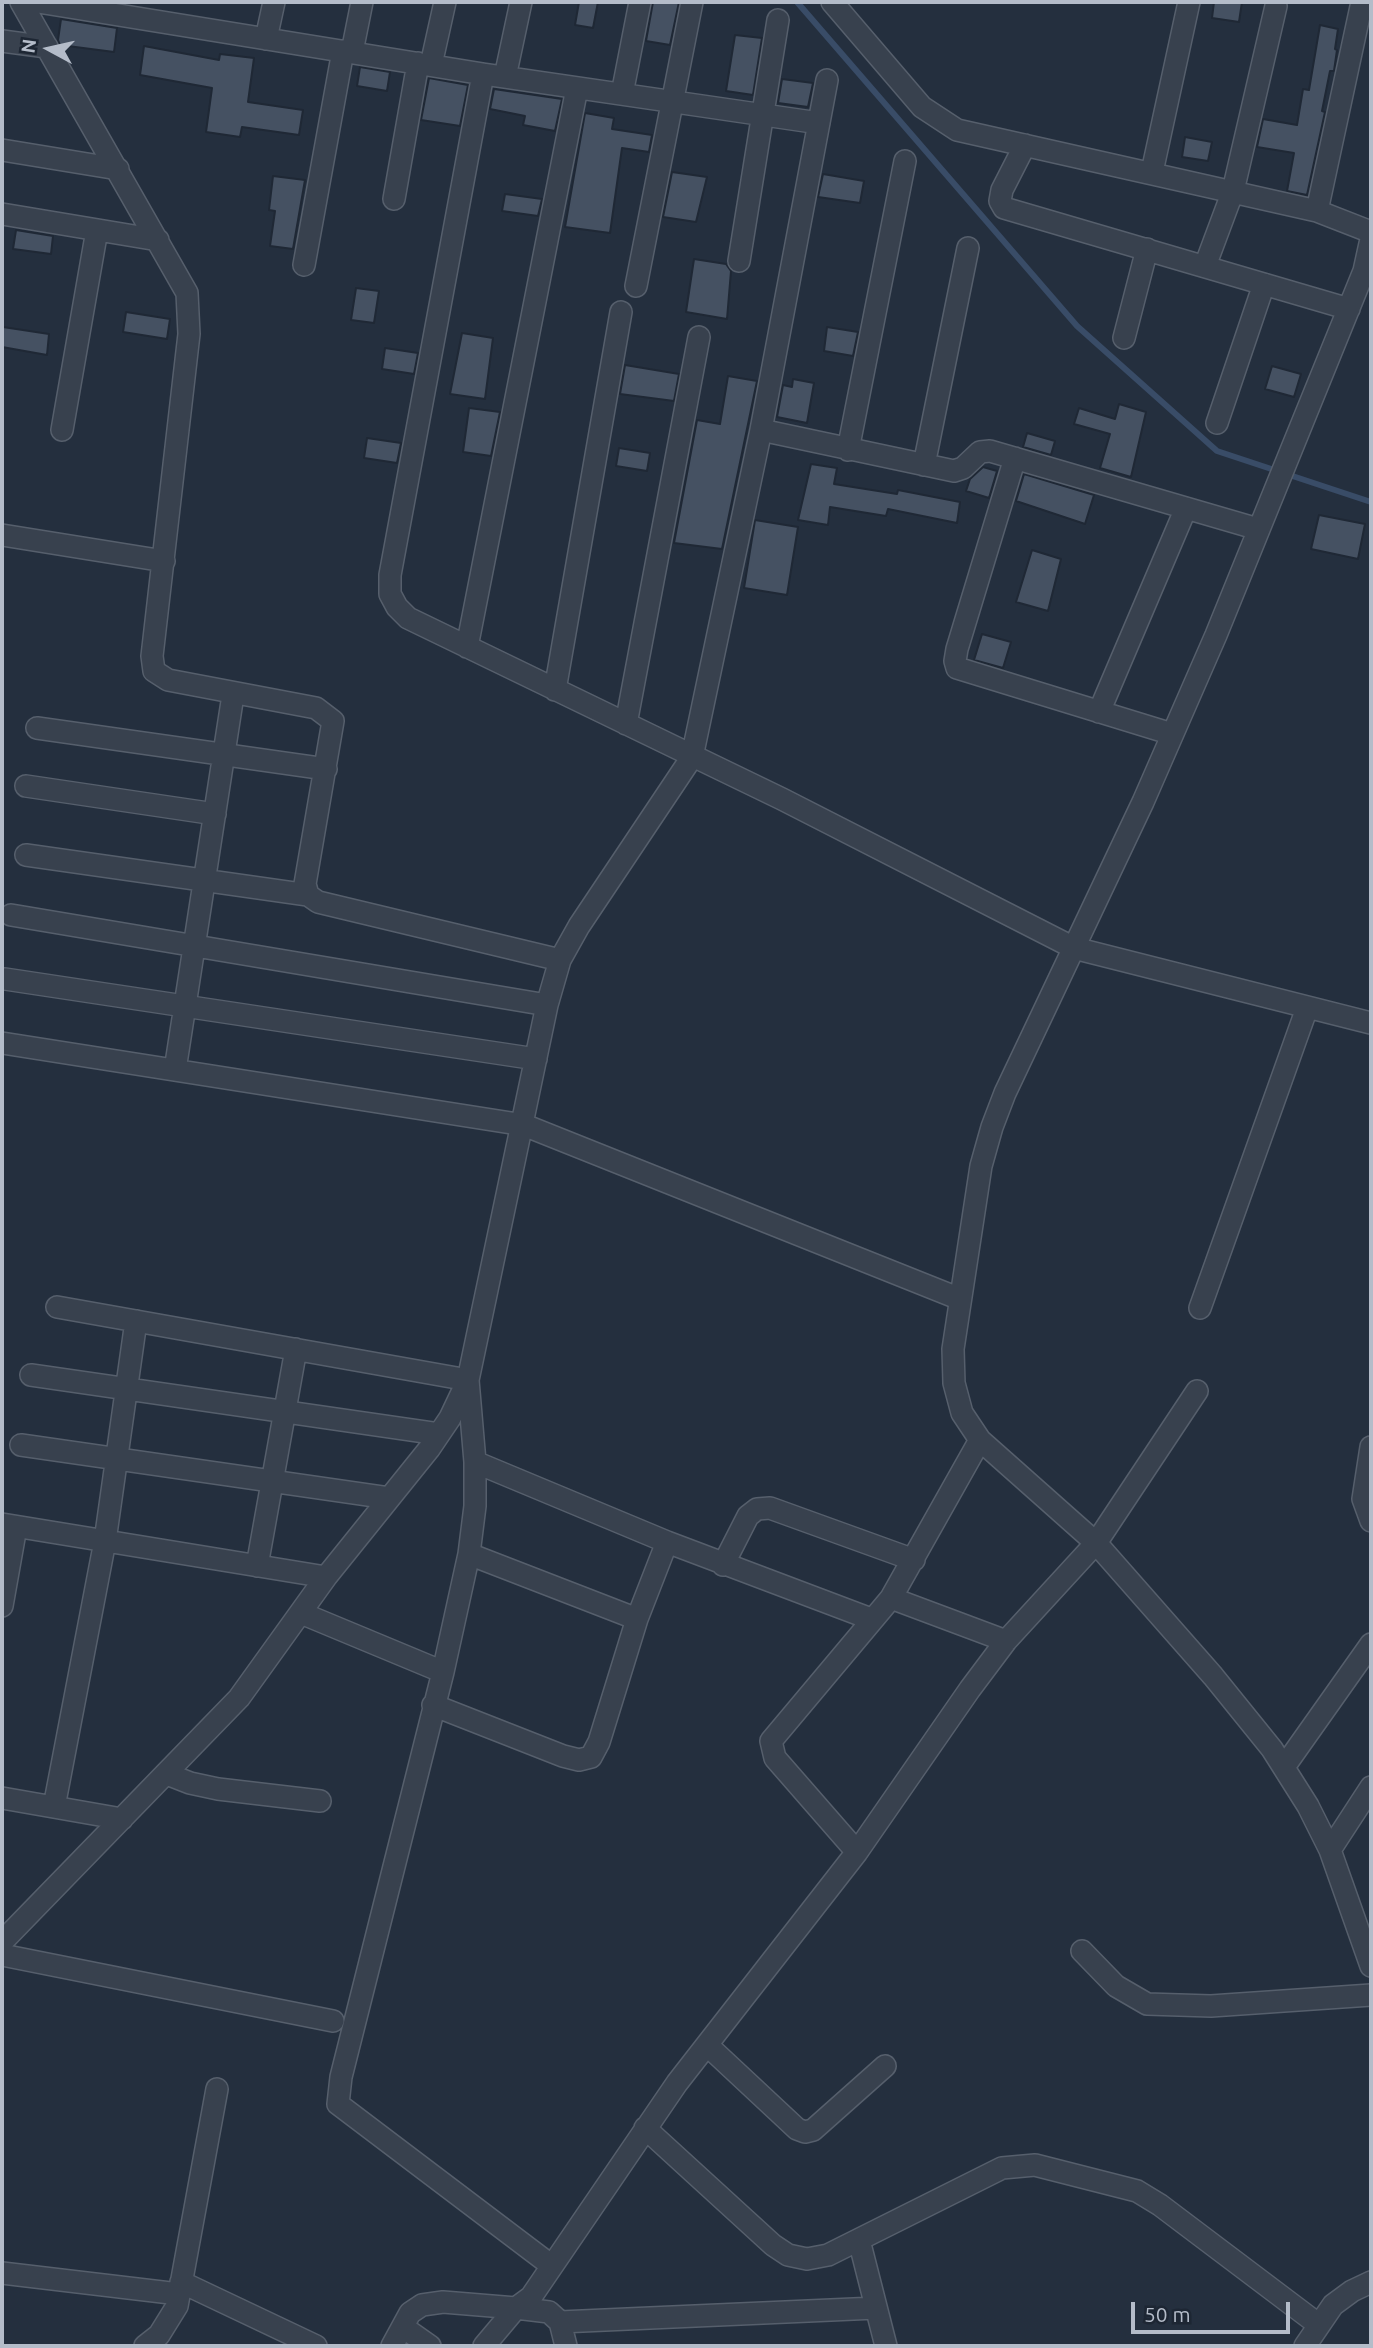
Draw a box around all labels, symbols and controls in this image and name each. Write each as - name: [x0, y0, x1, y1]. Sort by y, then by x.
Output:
- north arrow: [14, 14, 84, 84]
- text: N: [16, 38, 40, 55]
- scale bar: [1135, 2288, 1294, 2332]
- text: 50 m: [1144, 2302, 1191, 2326]

